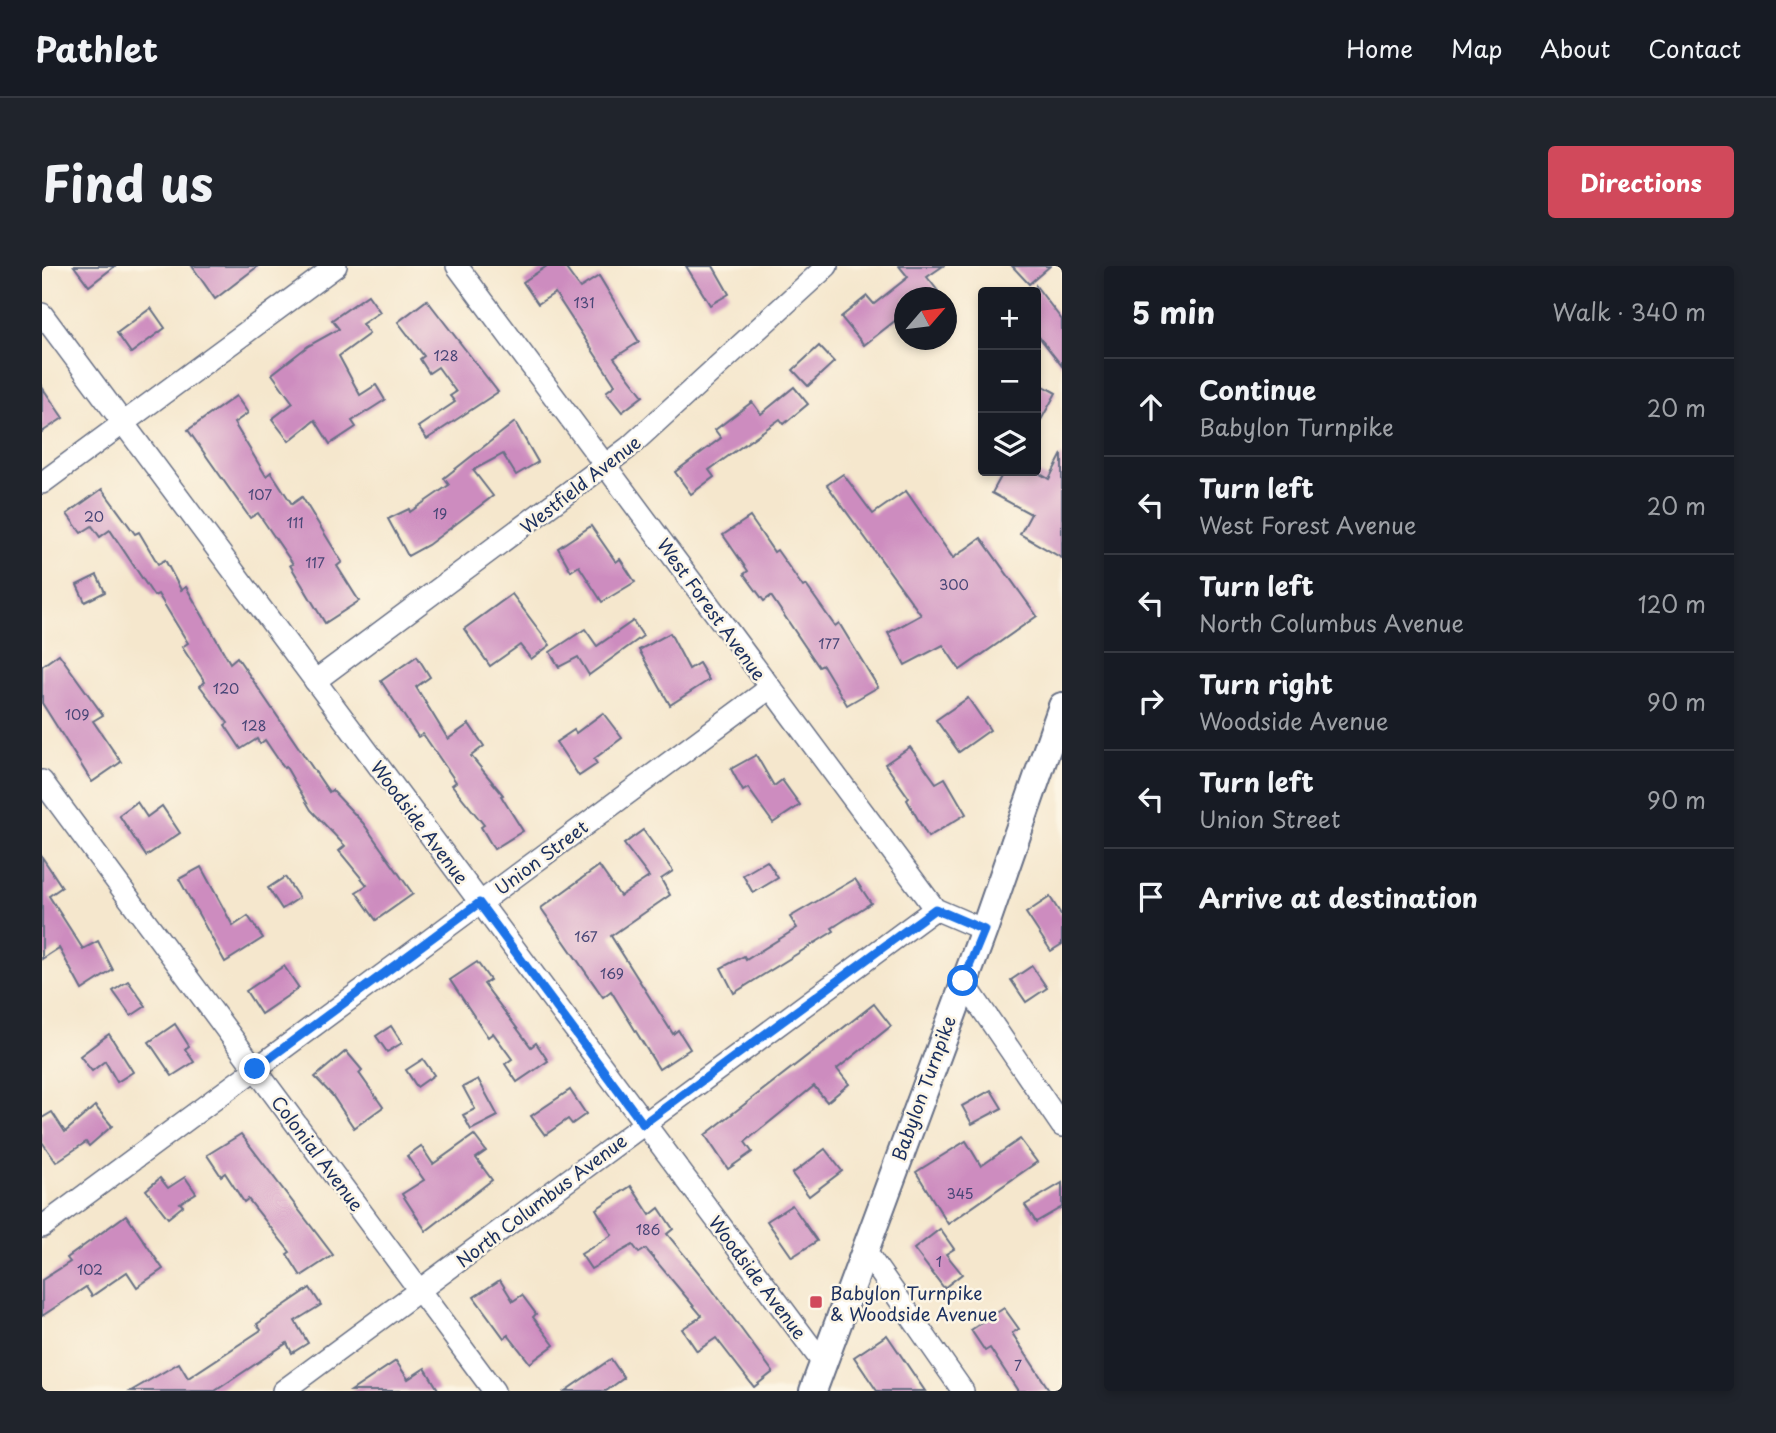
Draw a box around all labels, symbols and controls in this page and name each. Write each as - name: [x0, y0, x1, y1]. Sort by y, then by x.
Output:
- text: Pathlet: [35, 23, 158, 73]
- text: Home: [1346, 30, 1413, 66]
- text: Map: [1451, 30, 1502, 66]
- text: About: [1540, 30, 1610, 66]
- text: Contact: [1648, 30, 1741, 66]
- text: Find us: [42, 145, 213, 219]
- button: Directions: [1548, 146, 1734, 218]
- north arrow: [894, 287, 957, 350]
- map controls: [978, 287, 1041, 476]
- button: +: [978, 287, 1041, 350]
- text: 5 min: [1132, 289, 1215, 334]
- house number: 131: [574, 292, 594, 313]
- text: Walk · 340 m: [1553, 294, 1706, 329]
- house number: 128: [434, 345, 458, 366]
- button: −: [978, 350, 1041, 413]
- text: Continue: [1199, 370, 1316, 409]
- icon: ahead: [1132, 388, 1170, 426]
- text: 20 m: [1647, 390, 1706, 425]
- text: Babylon Turnpike: [1199, 409, 1394, 444]
- button: layers: [978, 413, 1041, 476]
- street label: Westfield Avenue: [514, 428, 646, 540]
- text: Turn left: [1199, 468, 1314, 507]
- house number: 107: [248, 484, 272, 505]
- icon: left: [1132, 486, 1170, 524]
- text: 20 m: [1647, 488, 1706, 523]
- house number: 19: [433, 503, 447, 524]
- house number: 20: [84, 506, 104, 527]
- text: West Forest Avenue: [1199, 507, 1416, 542]
- house number: 111: [286, 512, 304, 533]
- street label: West Forest Avenue: [651, 532, 773, 686]
- house number: 117: [305, 552, 325, 573]
- text: Turn left: [1199, 566, 1314, 605]
- house number: 300: [939, 574, 969, 595]
- icon: left: [1132, 584, 1170, 622]
- text: 120 m: [1638, 586, 1706, 621]
- text: North Columbus Avenue: [1199, 605, 1464, 640]
- house number: 177: [818, 633, 840, 654]
- text: Turn right: [1199, 664, 1333, 703]
- house number: 120: [213, 678, 239, 699]
- icon: right: [1132, 682, 1170, 720]
- text: 90 m: [1647, 684, 1706, 719]
- text: Woodside Avenue: [1199, 703, 1388, 738]
- house number: 109: [65, 704, 89, 725]
- house number: 128: [242, 715, 266, 736]
- street label: Woodside Avenue: [365, 755, 476, 889]
- text: Turn left: [1199, 762, 1314, 801]
- icon: left: [1132, 780, 1170, 818]
- text: 90 m: [1647, 782, 1706, 817]
- text: Union Street: [1199, 801, 1340, 836]
- street label: Union Street: [489, 813, 593, 901]
- icon: arrive: [1132, 878, 1170, 916]
- text: Arrive at destination: [1199, 878, 1478, 917]
- house number: 167: [574, 926, 598, 947]
- house number: 169: [600, 963, 624, 984]
- route start: [947, 965, 978, 996]
- street label: Babylon Turnpike: [884, 1012, 962, 1164]
- route end: [239, 1053, 270, 1084]
- street label: Colonial Avenue: [266, 1090, 371, 1217]
- street label: North Columbus Avenue: [450, 1127, 632, 1273]
- house number: 345: [946, 1183, 974, 1204]
- street label: Woodside Avenue: [703, 1210, 814, 1344]
- house number: 186: [636, 1219, 660, 1240]
- house number: 1: [936, 1251, 942, 1272]
- house number: 102: [77, 1259, 103, 1280]
- place label: Babylon Turnpike & Woodside Avenue: [830, 1279, 998, 1327]
- marker: Babylon Turnpike & Woodside Avenue: [808, 1294, 824, 1310]
- house number: 7: [1014, 1355, 1022, 1376]

